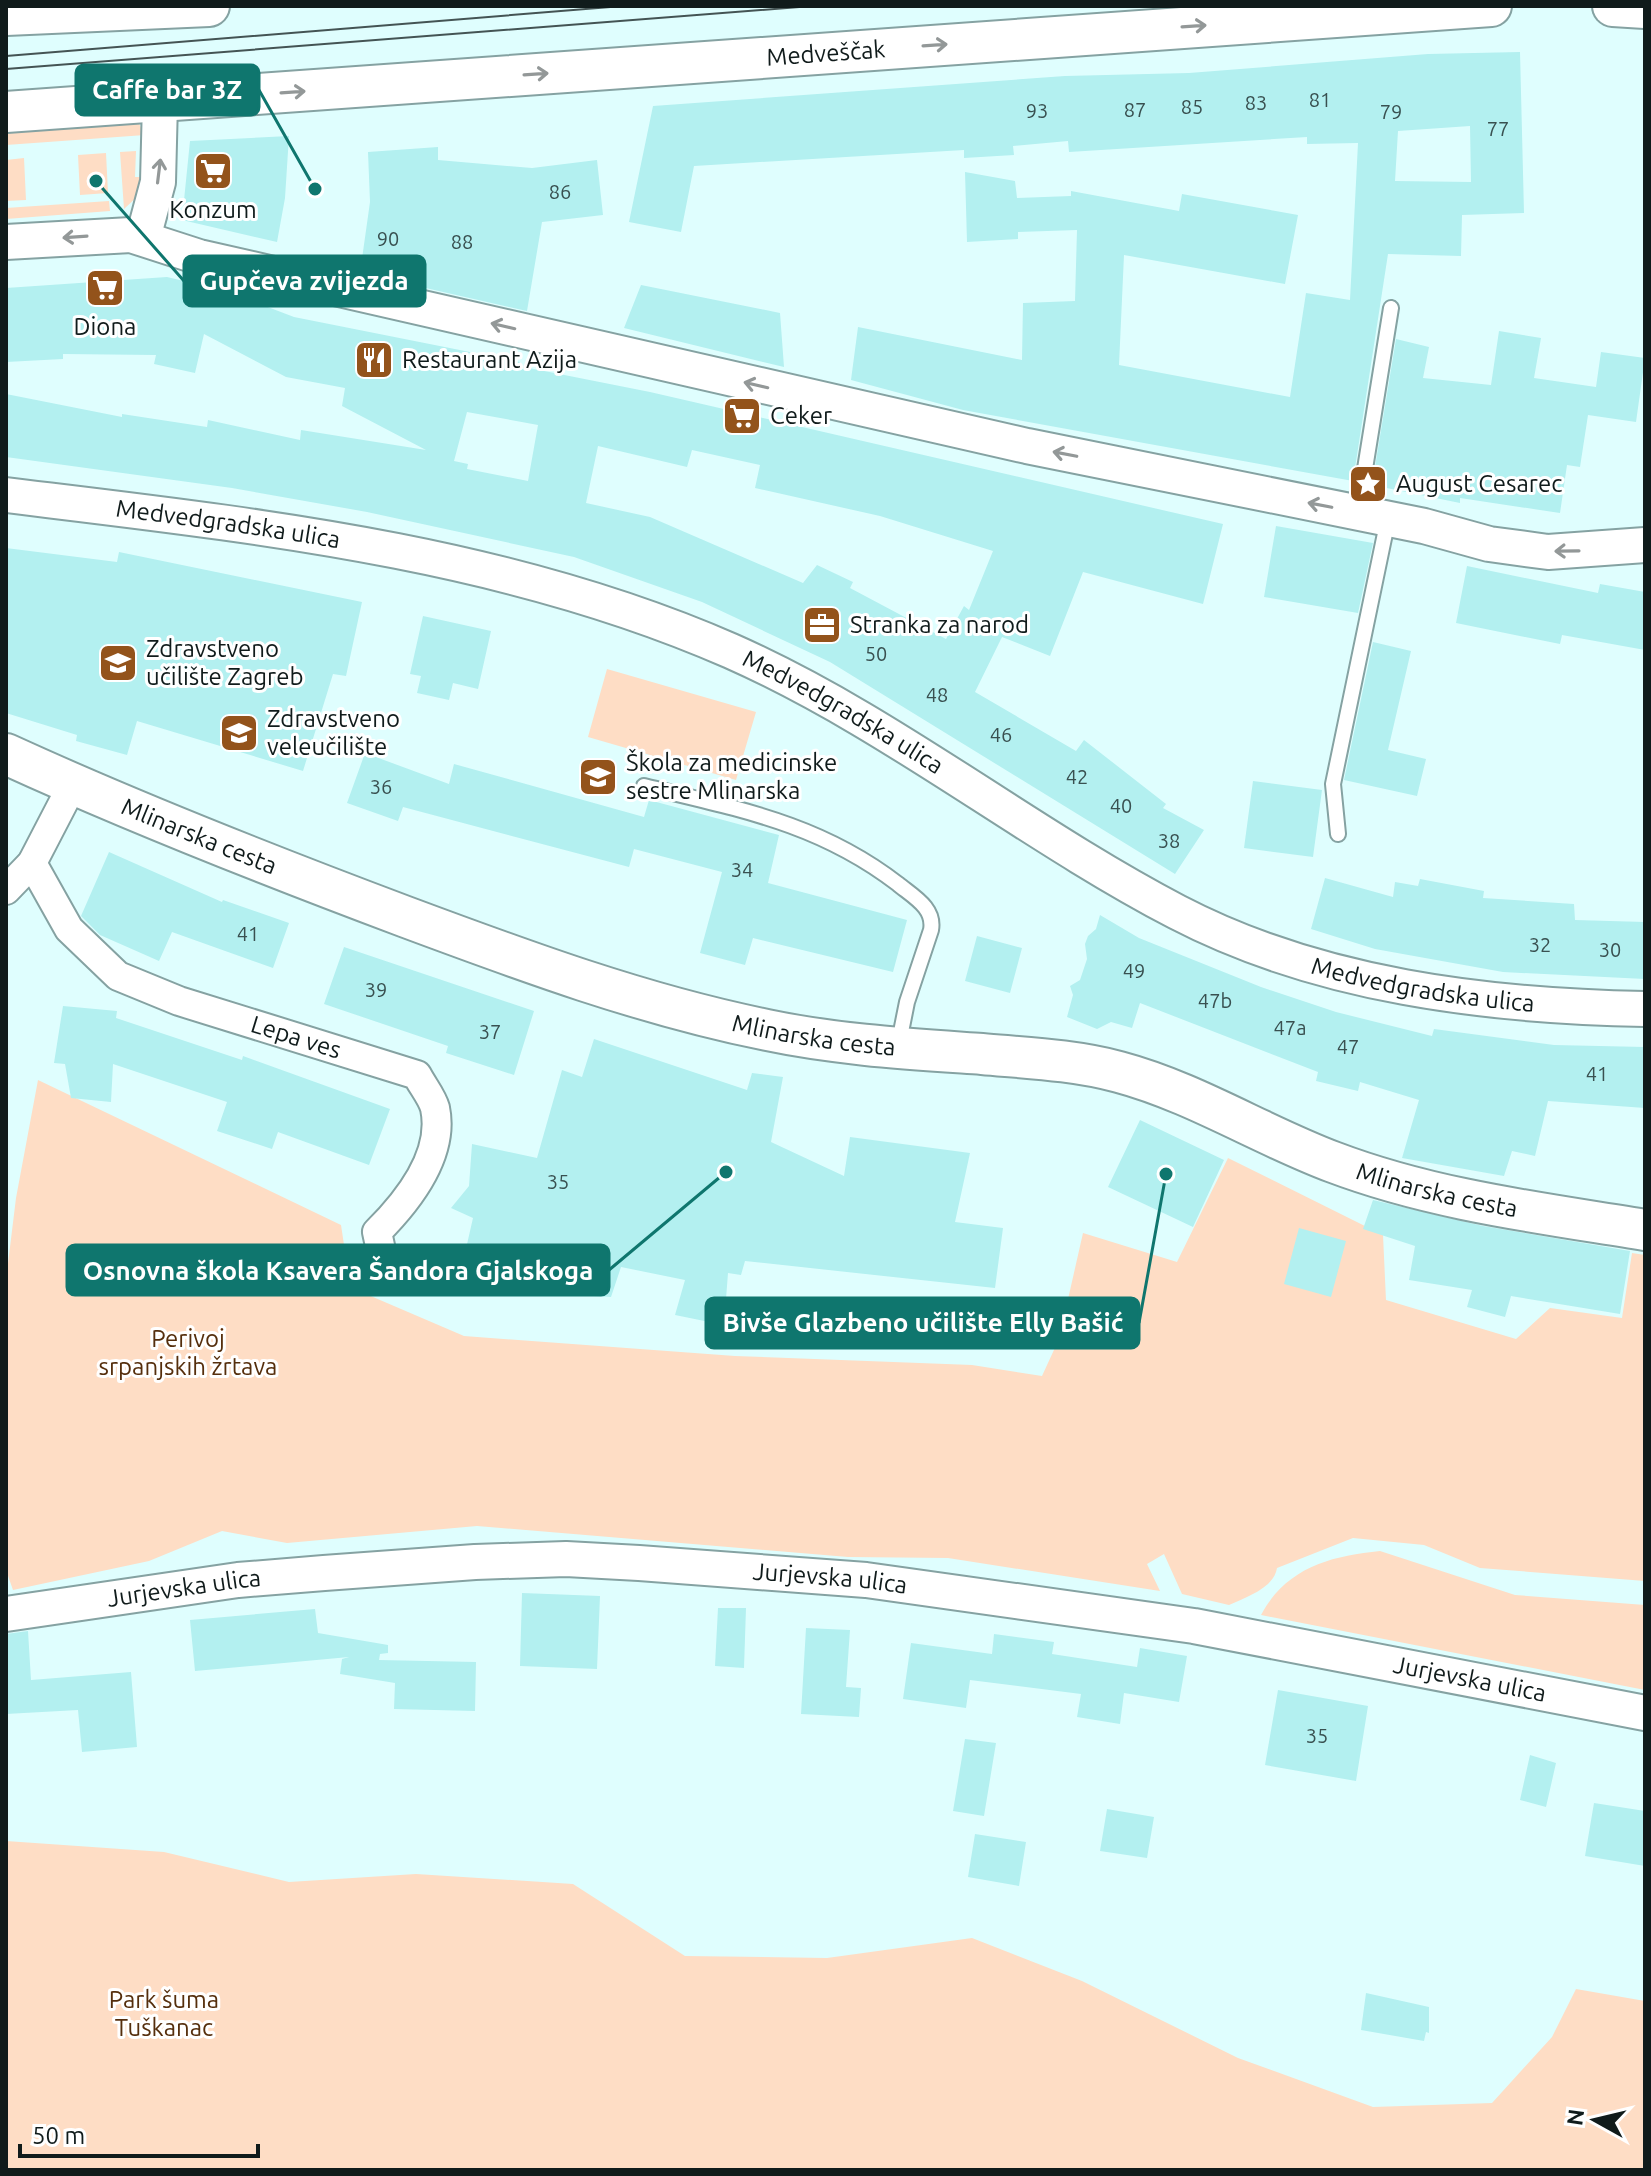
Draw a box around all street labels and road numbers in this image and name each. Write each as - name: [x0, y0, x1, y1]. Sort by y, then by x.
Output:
- street label: Medveščak: [766, 35, 886, 71]
- street label: Medvedgradska ulica: [115, 495, 342, 553]
- street label: Medvedgradska ulica: [739, 644, 948, 779]
- street label: Mlinarska cesta: [118, 792, 281, 879]
- street label: Medvedgradska ulica: [1308, 952, 1536, 1017]
- street label: Mlinarska cesta: [730, 1009, 897, 1061]
- street label: Lepa ves: [248, 1010, 344, 1064]
- street label: Mlinarska cesta: [1353, 1157, 1520, 1222]
- street label: Jurjevska ulica: [752, 1558, 909, 1599]
- street label: Jurjevska ulica: [105, 1564, 262, 1612]
- street label: Jurjevska ulica: [1391, 1651, 1549, 1707]

